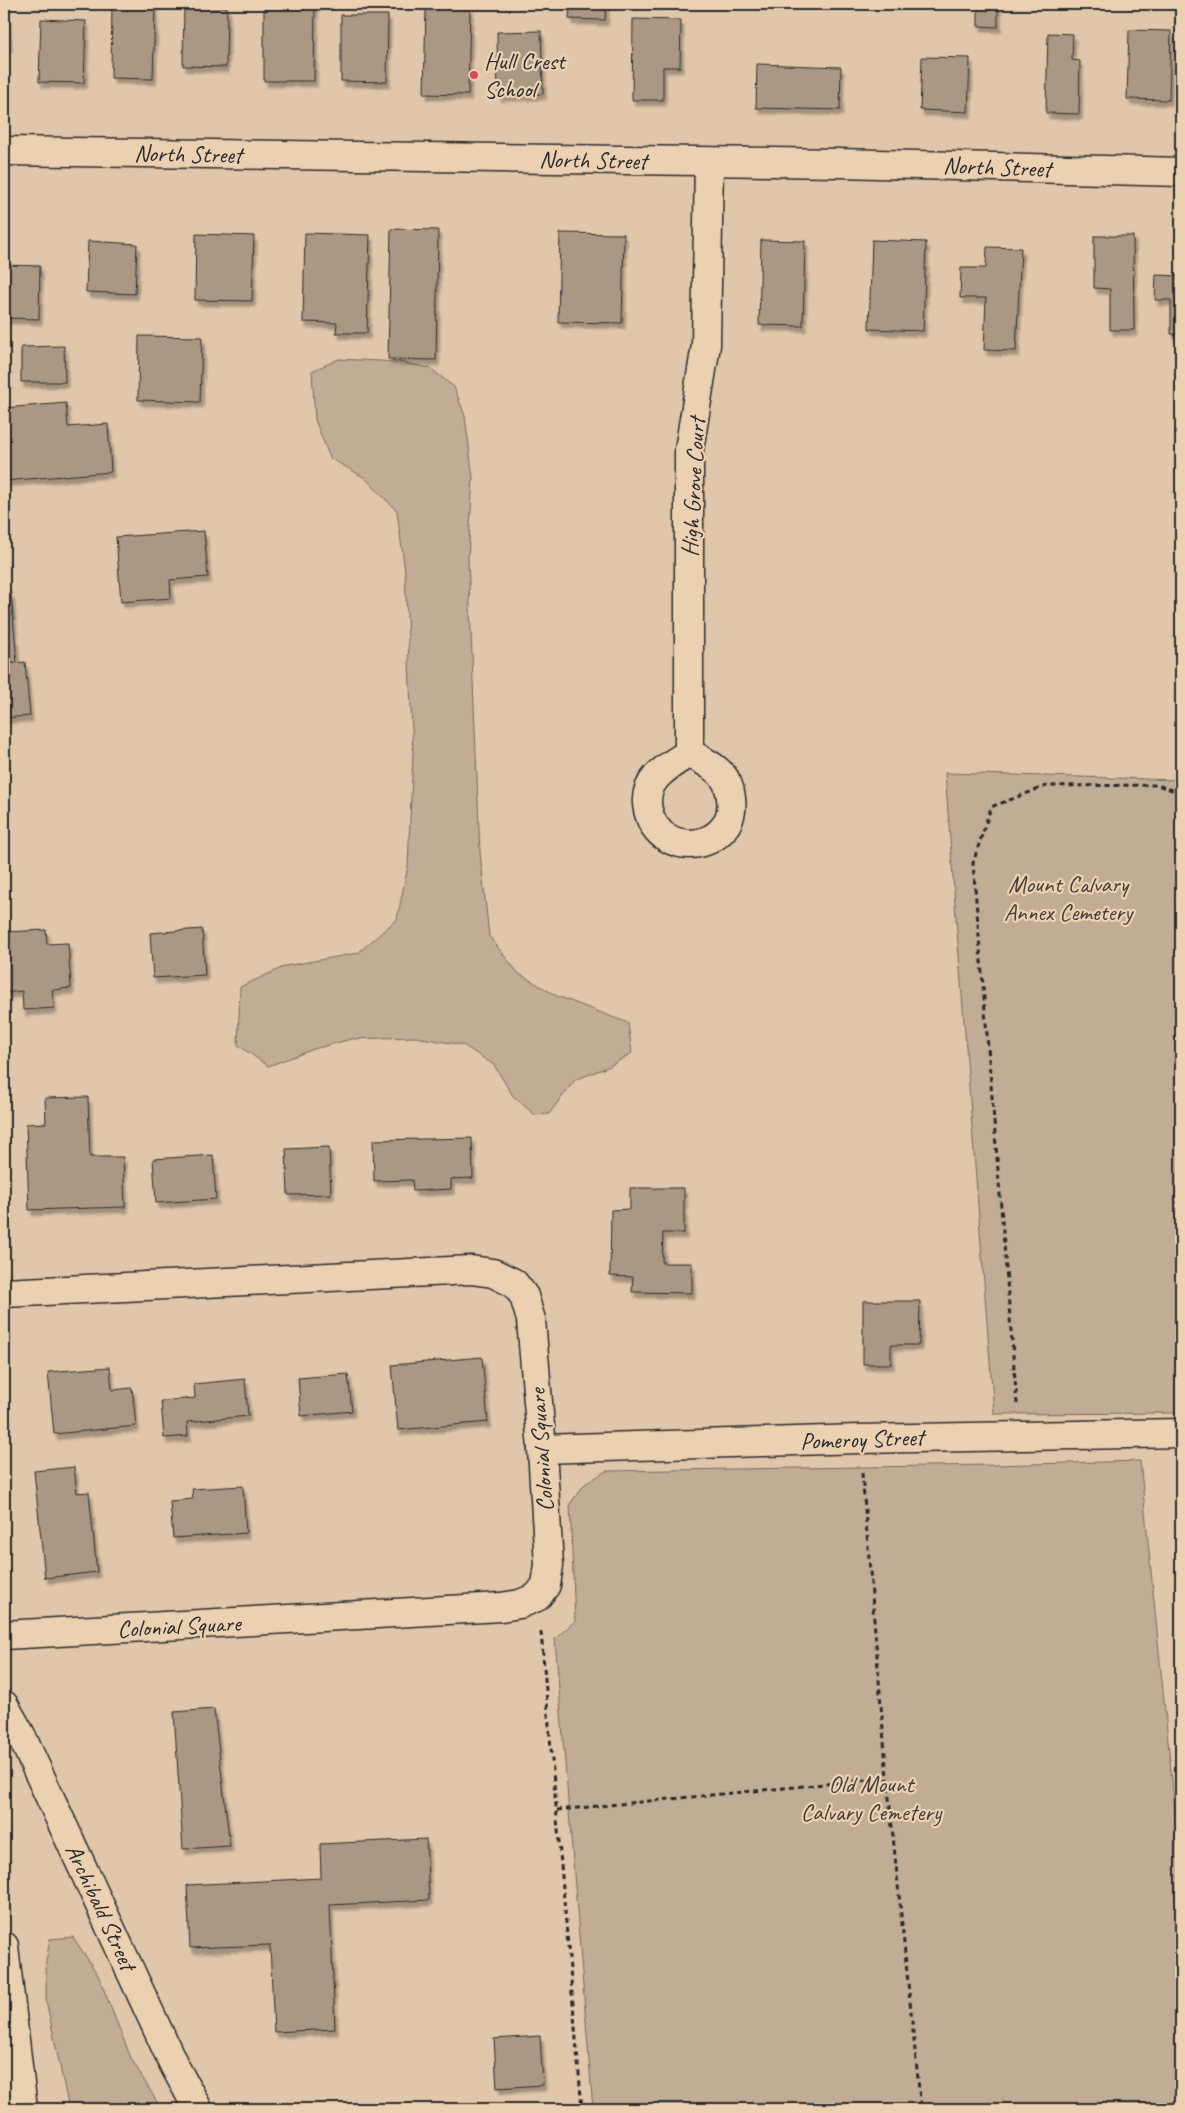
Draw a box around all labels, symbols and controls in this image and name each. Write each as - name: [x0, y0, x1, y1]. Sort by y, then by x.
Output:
- place label: Hull Crest School: [484, 46, 567, 104]
- marker: Hull Crest School: [468, 69, 480, 81]
- street label: North Street: [134, 138, 245, 170]
- street label: North Street: [539, 144, 650, 176]
- street label: North Street: [943, 150, 1055, 184]
- street label: High Grove Court: [674, 413, 712, 557]
- park label: Mount Calvary Annex Cemetery: [1004, 869, 1134, 927]
- street label: Colonial Square: [522, 1385, 560, 1513]
- street label: Pomeroy Street: [800, 1422, 927, 1456]
- street label: Colonial Square: [117, 1608, 244, 1644]
- park label: Old Mount Calvary Cemetery: [801, 1769, 943, 1827]
- street label: Archibald Street: [59, 1839, 145, 1978]

